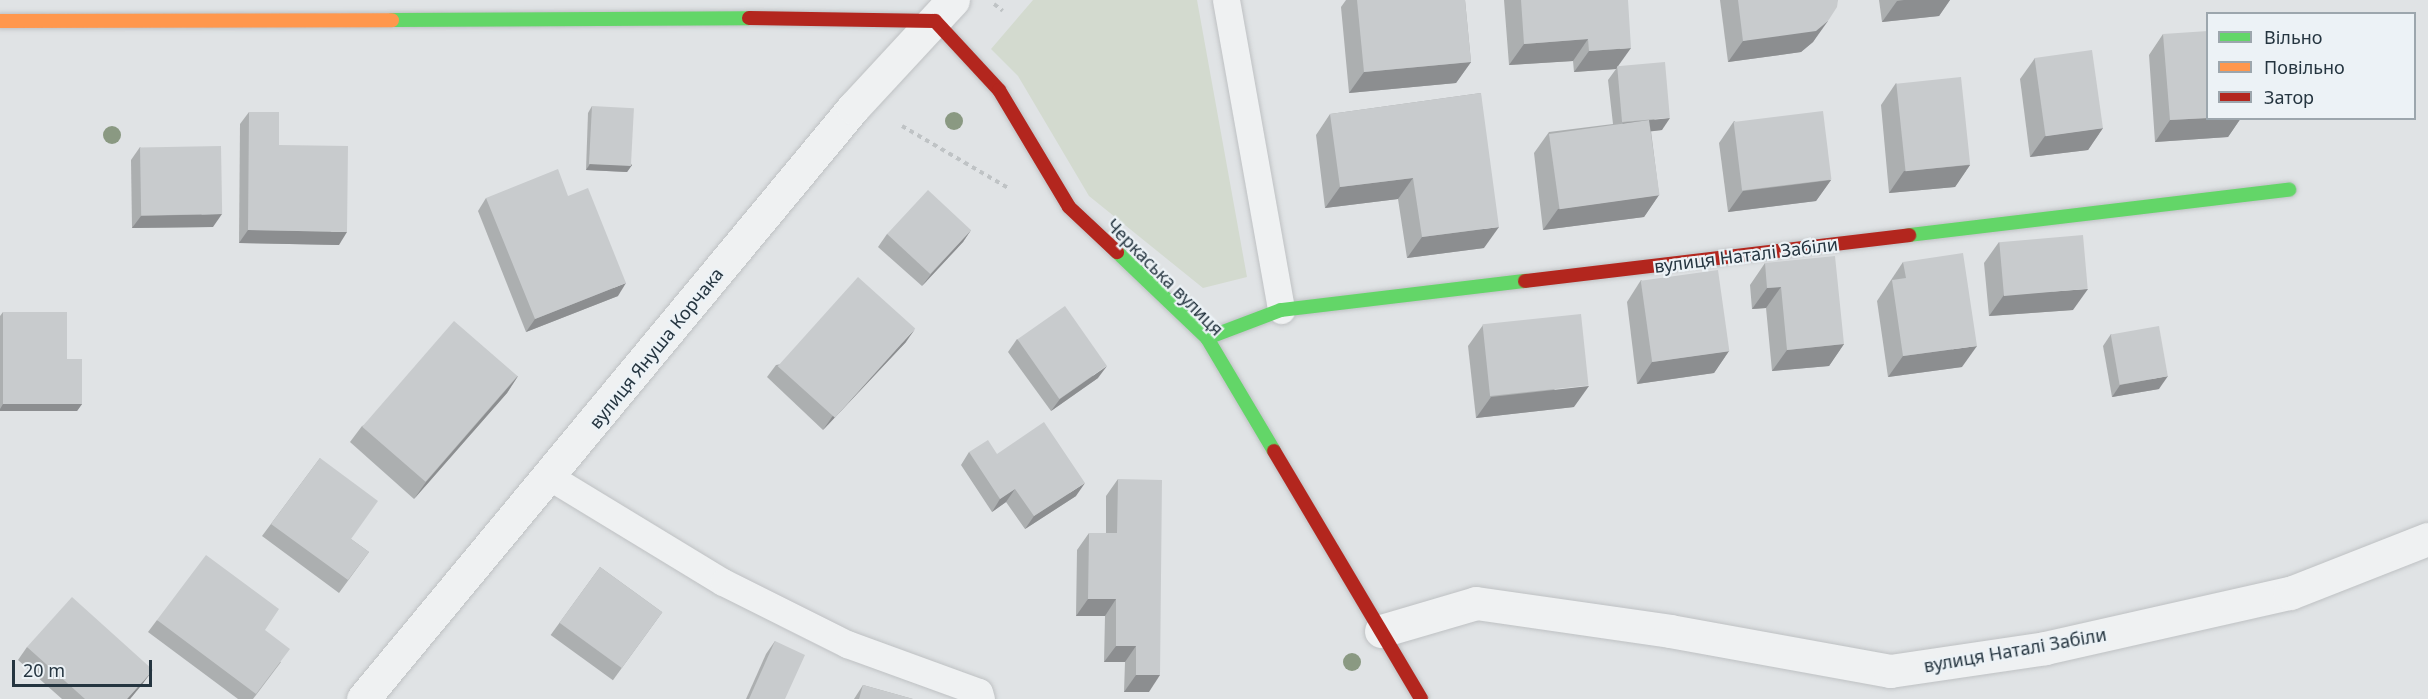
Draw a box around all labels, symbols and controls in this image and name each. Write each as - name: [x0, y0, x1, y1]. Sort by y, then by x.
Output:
- legend: [2206, 12, 2416, 120]
- text: Вільно: [2264, 25, 2322, 49]
- text: Повільно: [2264, 55, 2345, 79]
- text: Затор: [2264, 85, 2314, 109]
- street label: Черкаська вулиця: [1102, 214, 1228, 340]
- street label: вулиця Наталі Забіли: [1653, 233, 1839, 277]
- street label: вулиця Януша Корчака: [584, 263, 728, 433]
- street label: вулиця Наталі Забіли: [1922, 623, 2108, 677]
- scale bar: [15, 648, 154, 686]
- text: 20 m: [23, 658, 65, 682]

